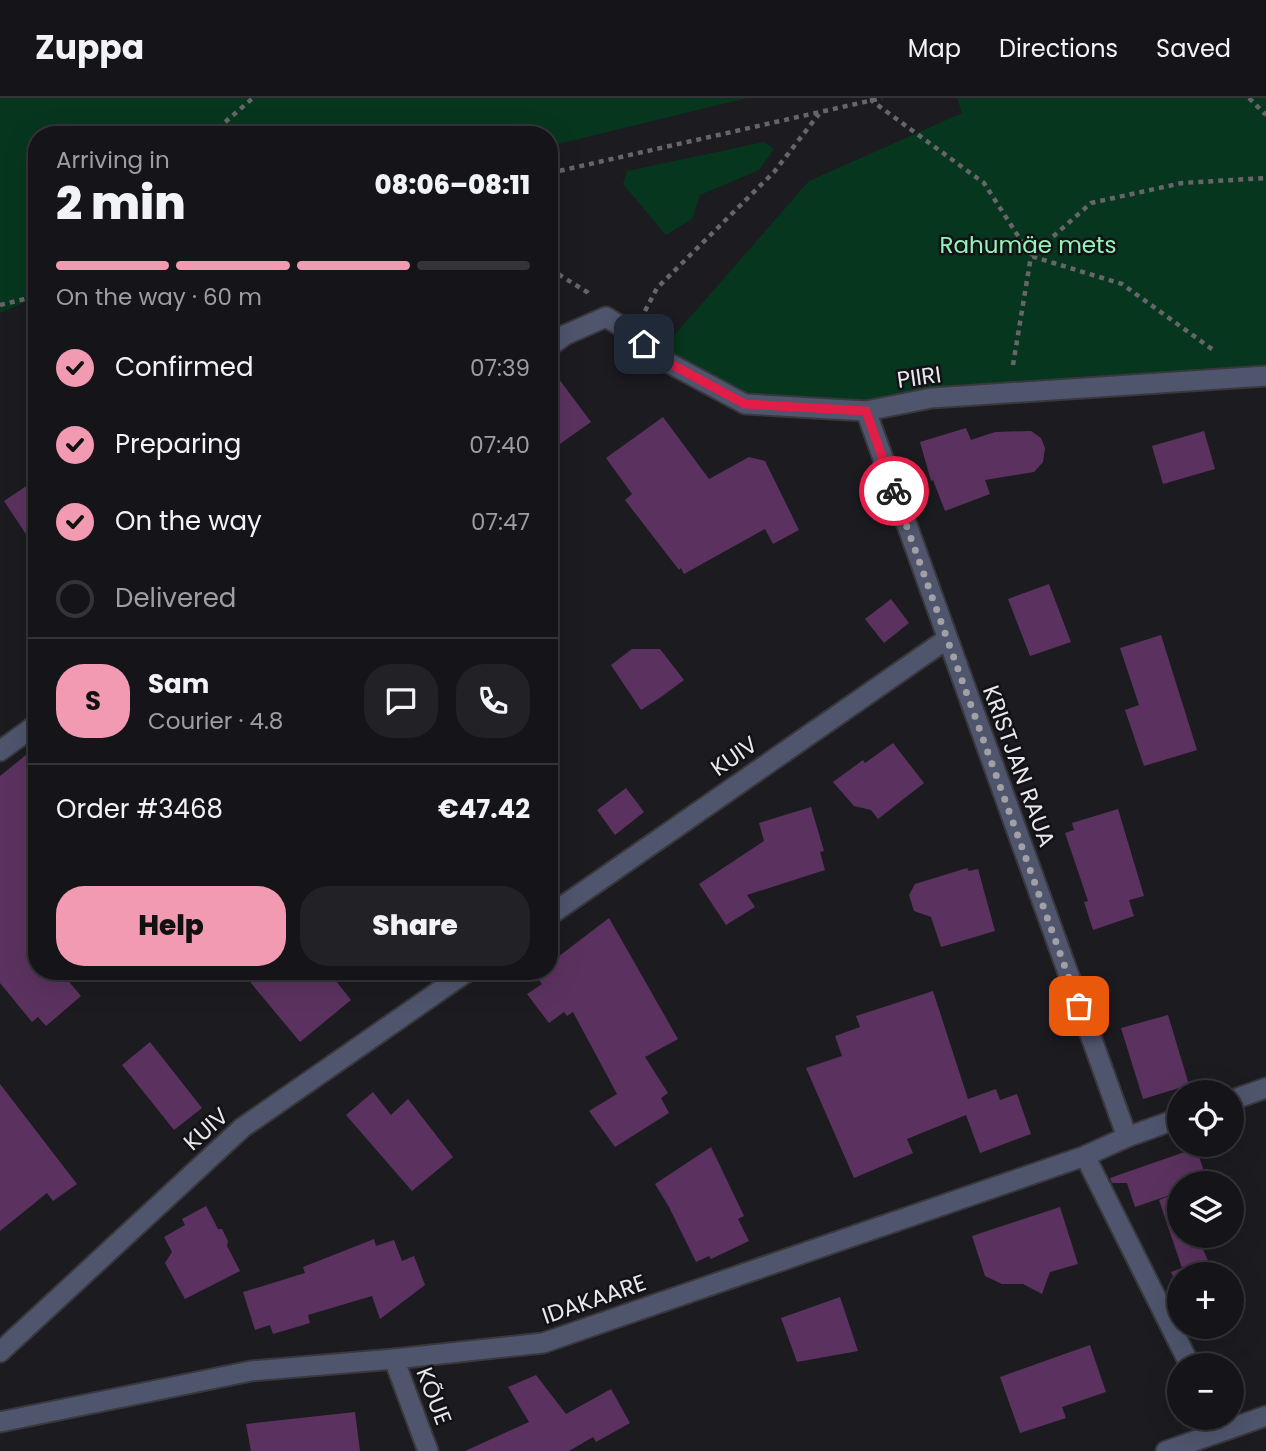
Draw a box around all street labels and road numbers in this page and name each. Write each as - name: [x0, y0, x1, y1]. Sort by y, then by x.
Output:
- street label: PIIRI: [895, 358, 943, 396]
- street label: KRISTJAN RAUA: [975, 681, 1063, 851]
- street label: KUIV: [704, 728, 764, 784]
- street label: KUIV: [177, 1100, 236, 1158]
- street label: IDAKAARE: [538, 1266, 650, 1332]
- street label: KÕUE: [408, 1363, 460, 1429]

